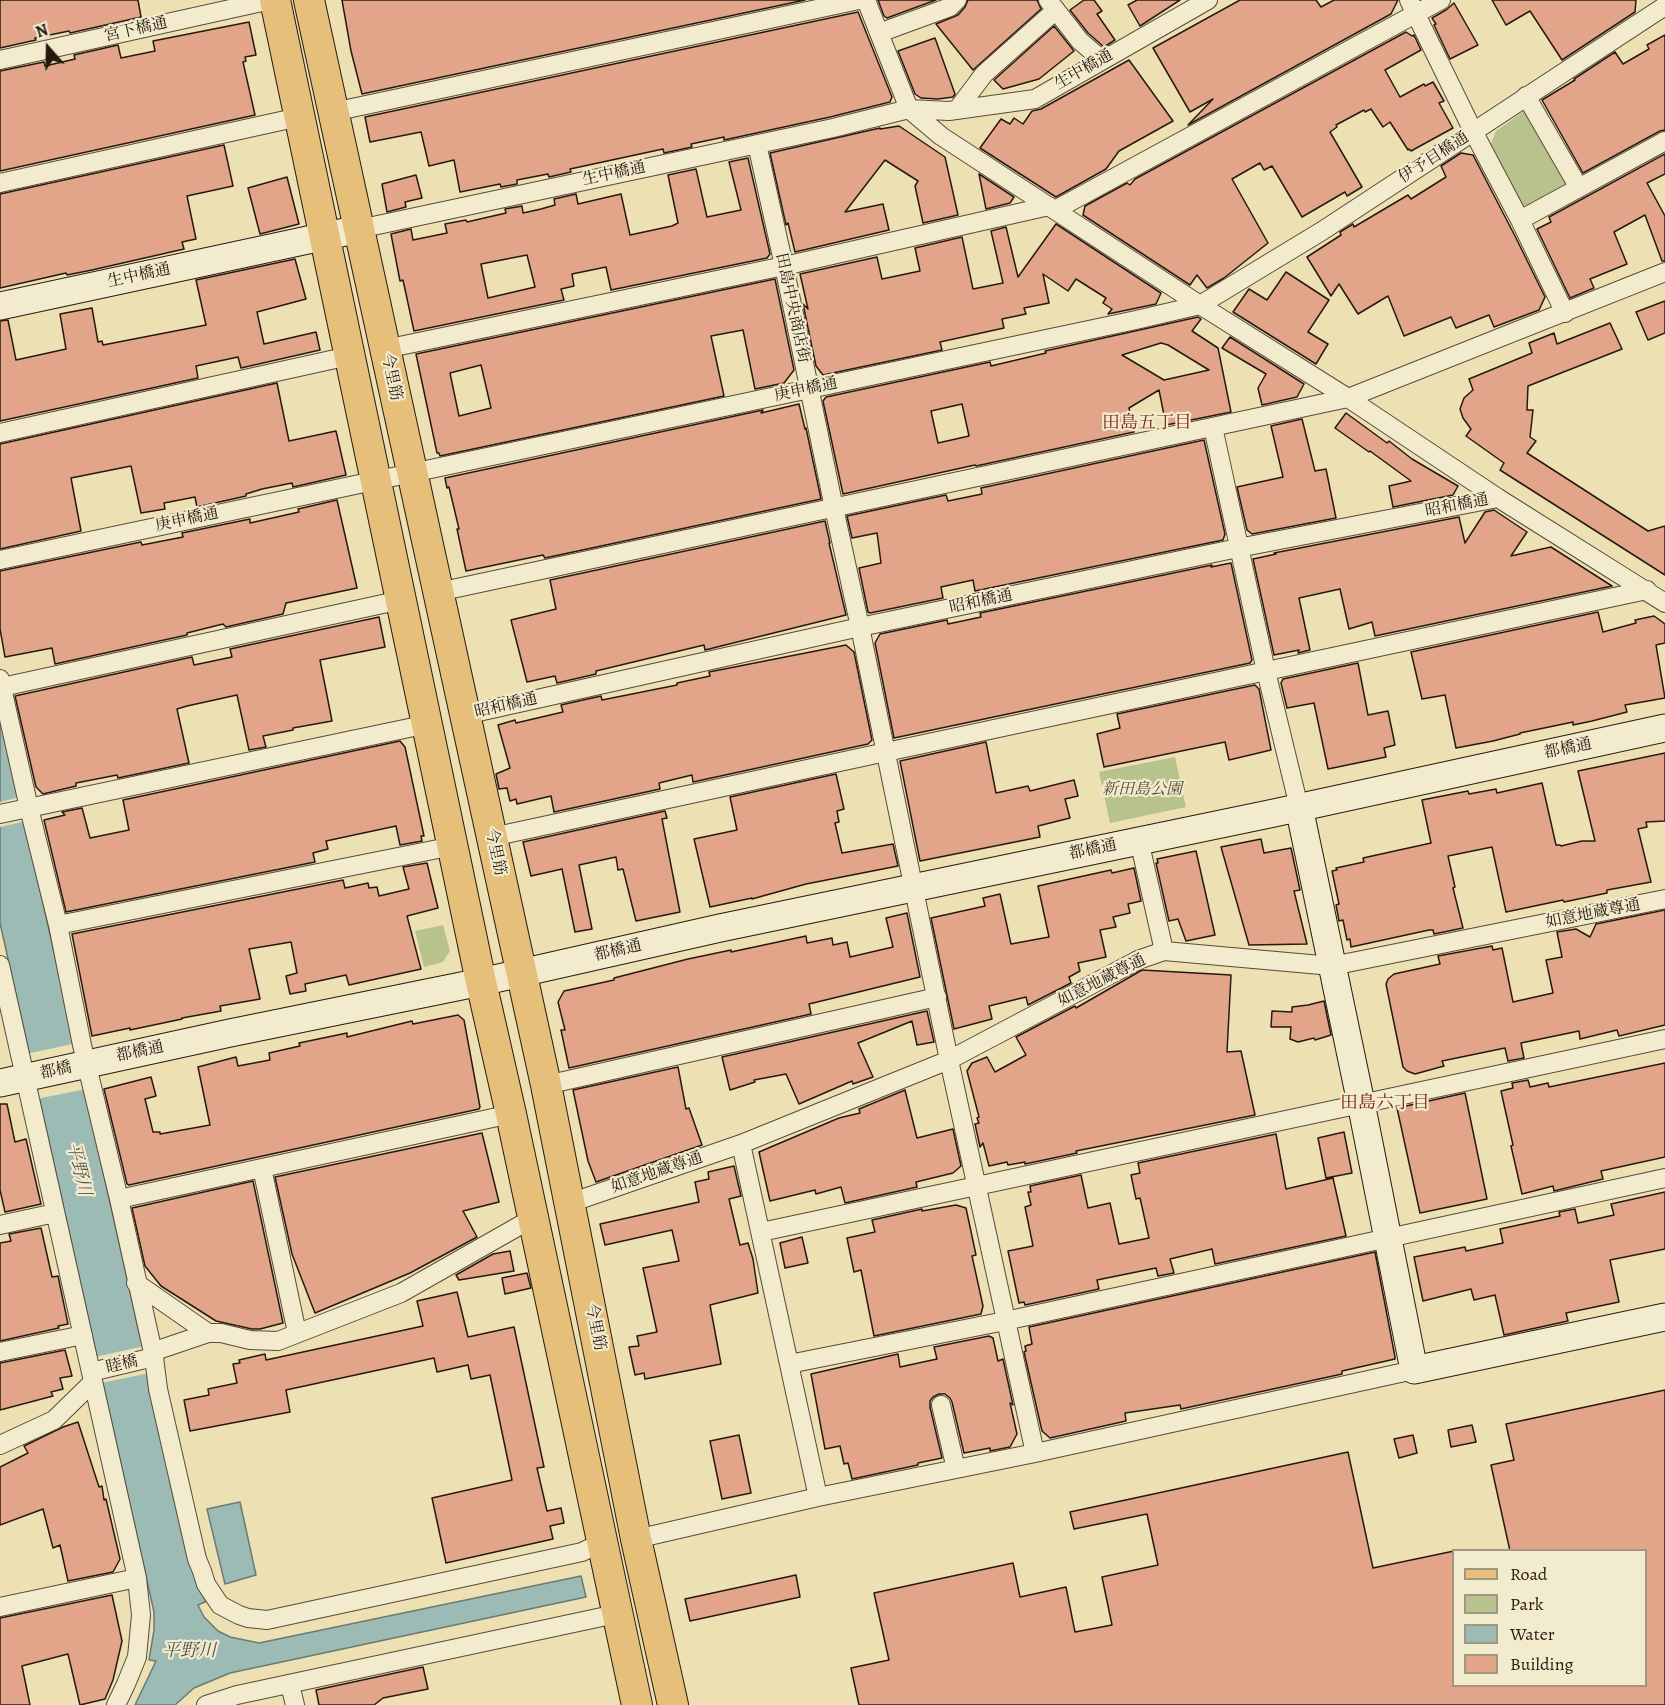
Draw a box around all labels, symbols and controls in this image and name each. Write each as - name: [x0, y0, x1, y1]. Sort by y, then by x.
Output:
- street label: 宮下橋通: [103, 13, 169, 47]
- north arrow: [18, 18, 78, 78]
- text: N: [33, 19, 51, 43]
- street label: 生中橋通: [1051, 46, 1117, 94]
- street label: 伊予目橋通: [1395, 128, 1473, 188]
- street label: 生中橋通: [581, 158, 647, 190]
- street label: 田島中央商店街: [771, 251, 813, 365]
- street label: 生中橋通: [106, 260, 172, 292]
- street label: 今里筋: [377, 352, 405, 402]
- street label: 庚申橋通: [773, 374, 839, 406]
- district label: 田島五丁目: [1102, 413, 1192, 435]
- street label: 昭和橋通: [1424, 490, 1490, 522]
- street label: 庚申橋通: [154, 504, 220, 536]
- street label: 昭和橋通: [948, 586, 1014, 618]
- street label: 昭和橋通: [473, 689, 539, 723]
- street label: 都橋通: [1543, 735, 1593, 763]
- park label: 新田島公園: [1102, 780, 1182, 800]
- street label: 今里筋: [481, 827, 509, 877]
- street label: 都橋通: [1068, 836, 1118, 864]
- street label: 如意地蔵尊通: [1544, 895, 1642, 933]
- street label: 都橋通: [592, 936, 644, 966]
- street label: 如意地蔵尊通: [1055, 951, 1149, 1011]
- street label: 都橋通: [115, 1038, 165, 1066]
- street label: 都橋: [38, 1058, 74, 1084]
- district label: 田島六丁目: [1340, 1093, 1430, 1115]
- water label: 平野川: [61, 1140, 95, 1198]
- street label: 如意地蔵尊通: [608, 1148, 706, 1198]
- street label: 今里筋: [581, 1302, 609, 1352]
- street label: 睦橋: [104, 1352, 140, 1378]
- legend: [1452, 1549, 1647, 1687]
- text: Road: [1510, 1562, 1547, 1586]
- text: Park: [1510, 1592, 1544, 1616]
- text: Water: [1510, 1622, 1555, 1646]
- water label: 平野川: [162, 1641, 216, 1663]
- text: Building: [1510, 1652, 1574, 1676]

